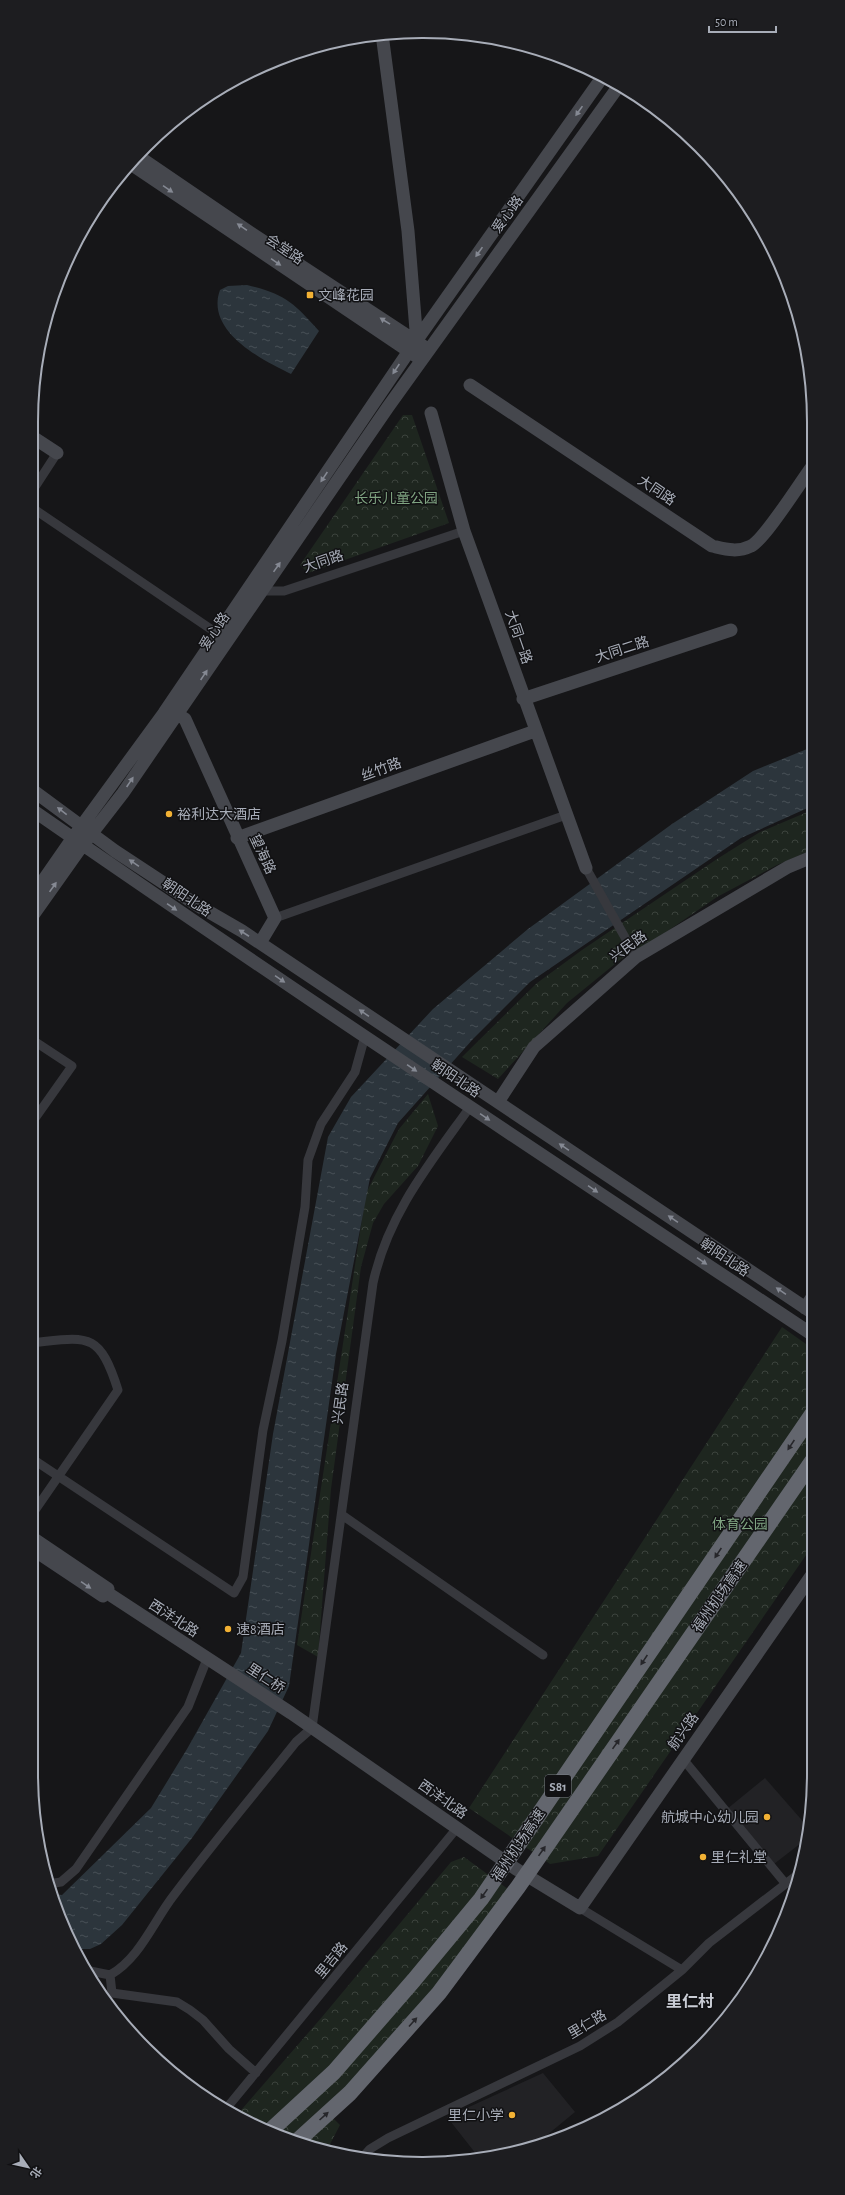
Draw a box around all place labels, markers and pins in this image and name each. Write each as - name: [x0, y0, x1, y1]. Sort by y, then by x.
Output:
- place label: 文峰花园: [318, 287, 374, 303]
- marker: 文峰花园: [305, 290, 315, 300]
- place label: 裕利达大酒店: [177, 807, 261, 822]
- marker: 裕利达大酒店: [164, 809, 174, 819]
- place label: 速8酒店: [236, 1622, 285, 1637]
- marker: 速8酒店: [223, 1624, 233, 1634]
- place label: 航城中心幼儿园: [661, 1810, 759, 1825]
- marker: 航城中心幼儿园: [762, 1812, 772, 1822]
- place label: 里仁礼堂: [711, 1849, 767, 1865]
- marker: 里仁礼堂: [698, 1852, 708, 1862]
- place label: 里仁小学: [448, 2108, 504, 2123]
- marker: 里仁小学: [507, 2110, 517, 2120]

